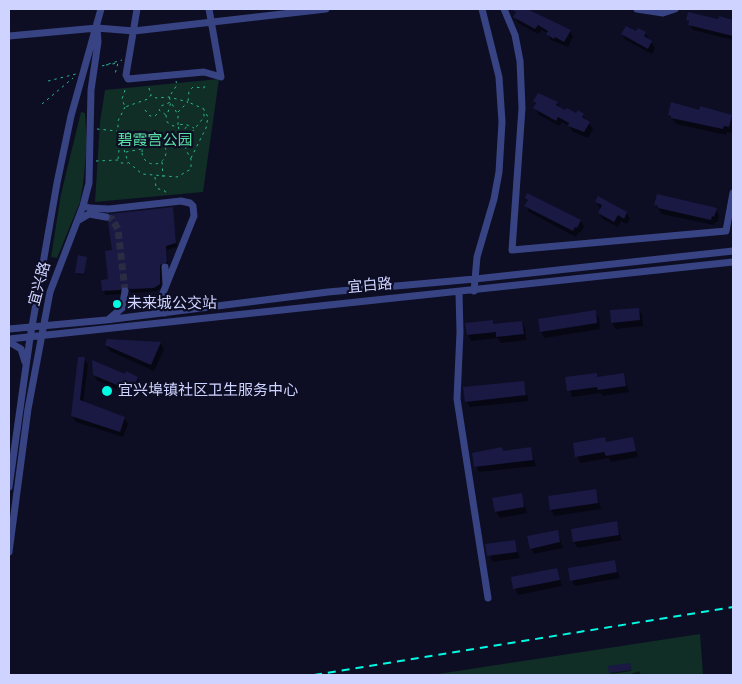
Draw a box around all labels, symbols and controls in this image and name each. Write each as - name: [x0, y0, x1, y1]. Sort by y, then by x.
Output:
- park label: 碧霞宫公园: [118, 132, 192, 150]
- street label: 宜兴路: [25, 260, 55, 308]
- street label: 宜白路: [347, 275, 393, 297]
- place label: 未来城公交站: [127, 295, 217, 313]
- marker: 未来城公交站: [111, 298, 123, 310]
- place label: 宜兴埠镇社区卫生服务中心: [118, 382, 298, 400]
- marker: 宜兴埠镇社区卫生服务中心: [100, 384, 114, 398]

